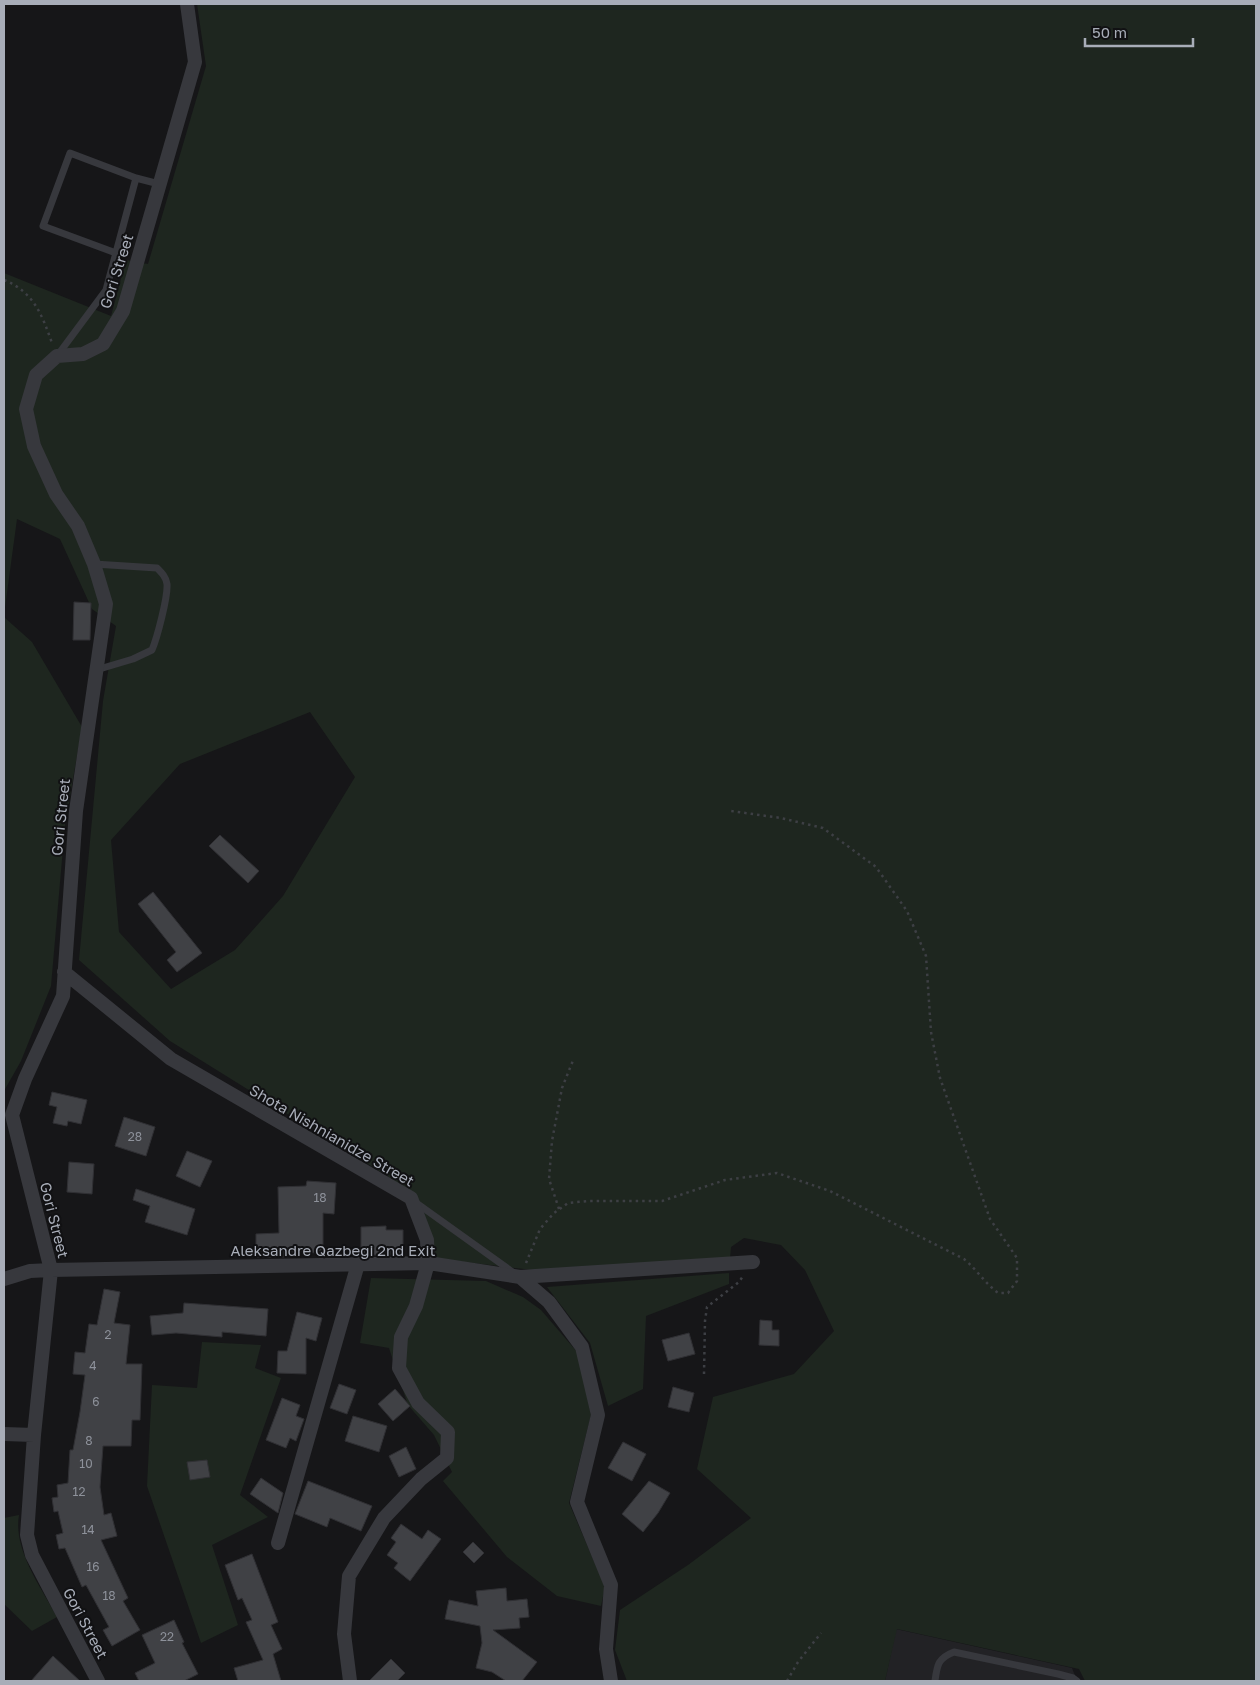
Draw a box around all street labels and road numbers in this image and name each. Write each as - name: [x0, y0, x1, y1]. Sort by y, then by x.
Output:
- street label: Gori Street: [95, 231, 137, 311]
- street label: Gori Street: [47, 777, 73, 857]
- street label: Shota Nishnianidze Street: [246, 1080, 418, 1190]
- street label: Gori Street: [37, 1180, 73, 1260]
- street label: Aleksandre Qazbegi 2nd Exit: [230, 1241, 436, 1259]
- street label: Gori Street: [60, 1585, 112, 1661]

